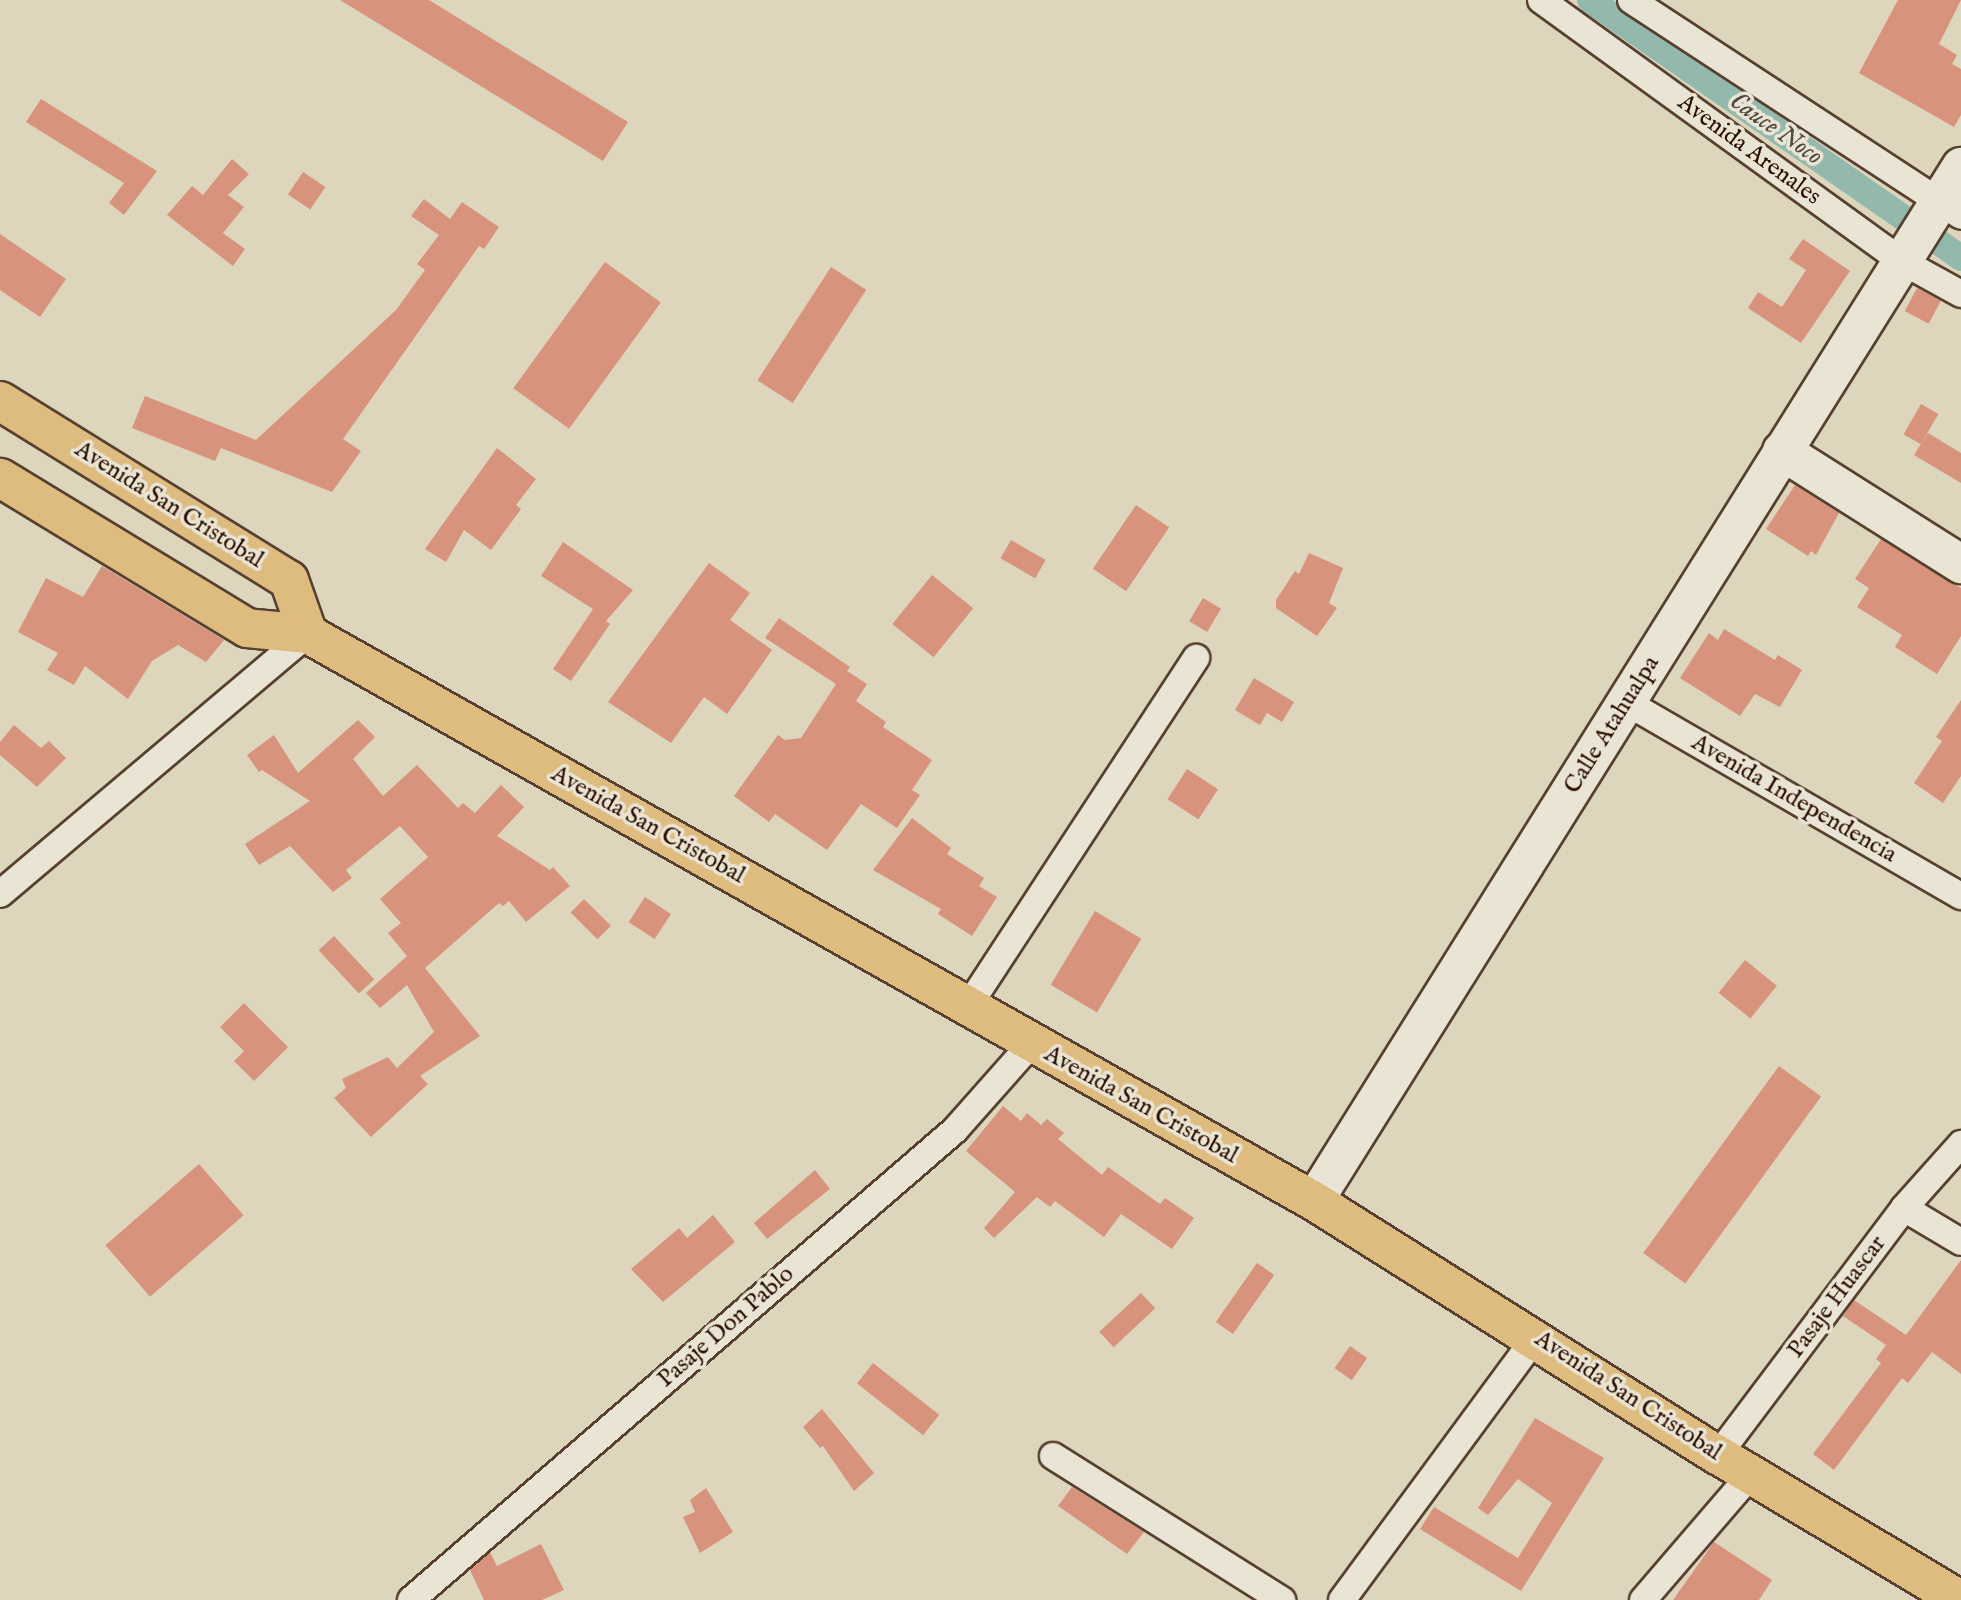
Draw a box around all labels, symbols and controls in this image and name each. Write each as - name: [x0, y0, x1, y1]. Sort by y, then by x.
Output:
- water label: Cauce Noco: [1724, 86, 1828, 172]
- street label: Avenida Arenales: [1672, 88, 1826, 212]
- street label: Avenida San Cristobal: [69, 435, 269, 575]
- street label: Calle Atahualpa: [1558, 651, 1666, 799]
- street label: Avenida Independencia: [1686, 728, 1902, 870]
- street label: Avenida San Cristobal: [546, 760, 750, 890]
- street label: Avenida San Cristobal: [1039, 1040, 1243, 1170]
- street label: Pasaje Huascar: [1782, 1230, 1892, 1364]
- street label: Pasaje Don Pablo: [652, 1260, 800, 1394]
- street label: Avenida San Cristobal: [1529, 1325, 1727, 1467]

